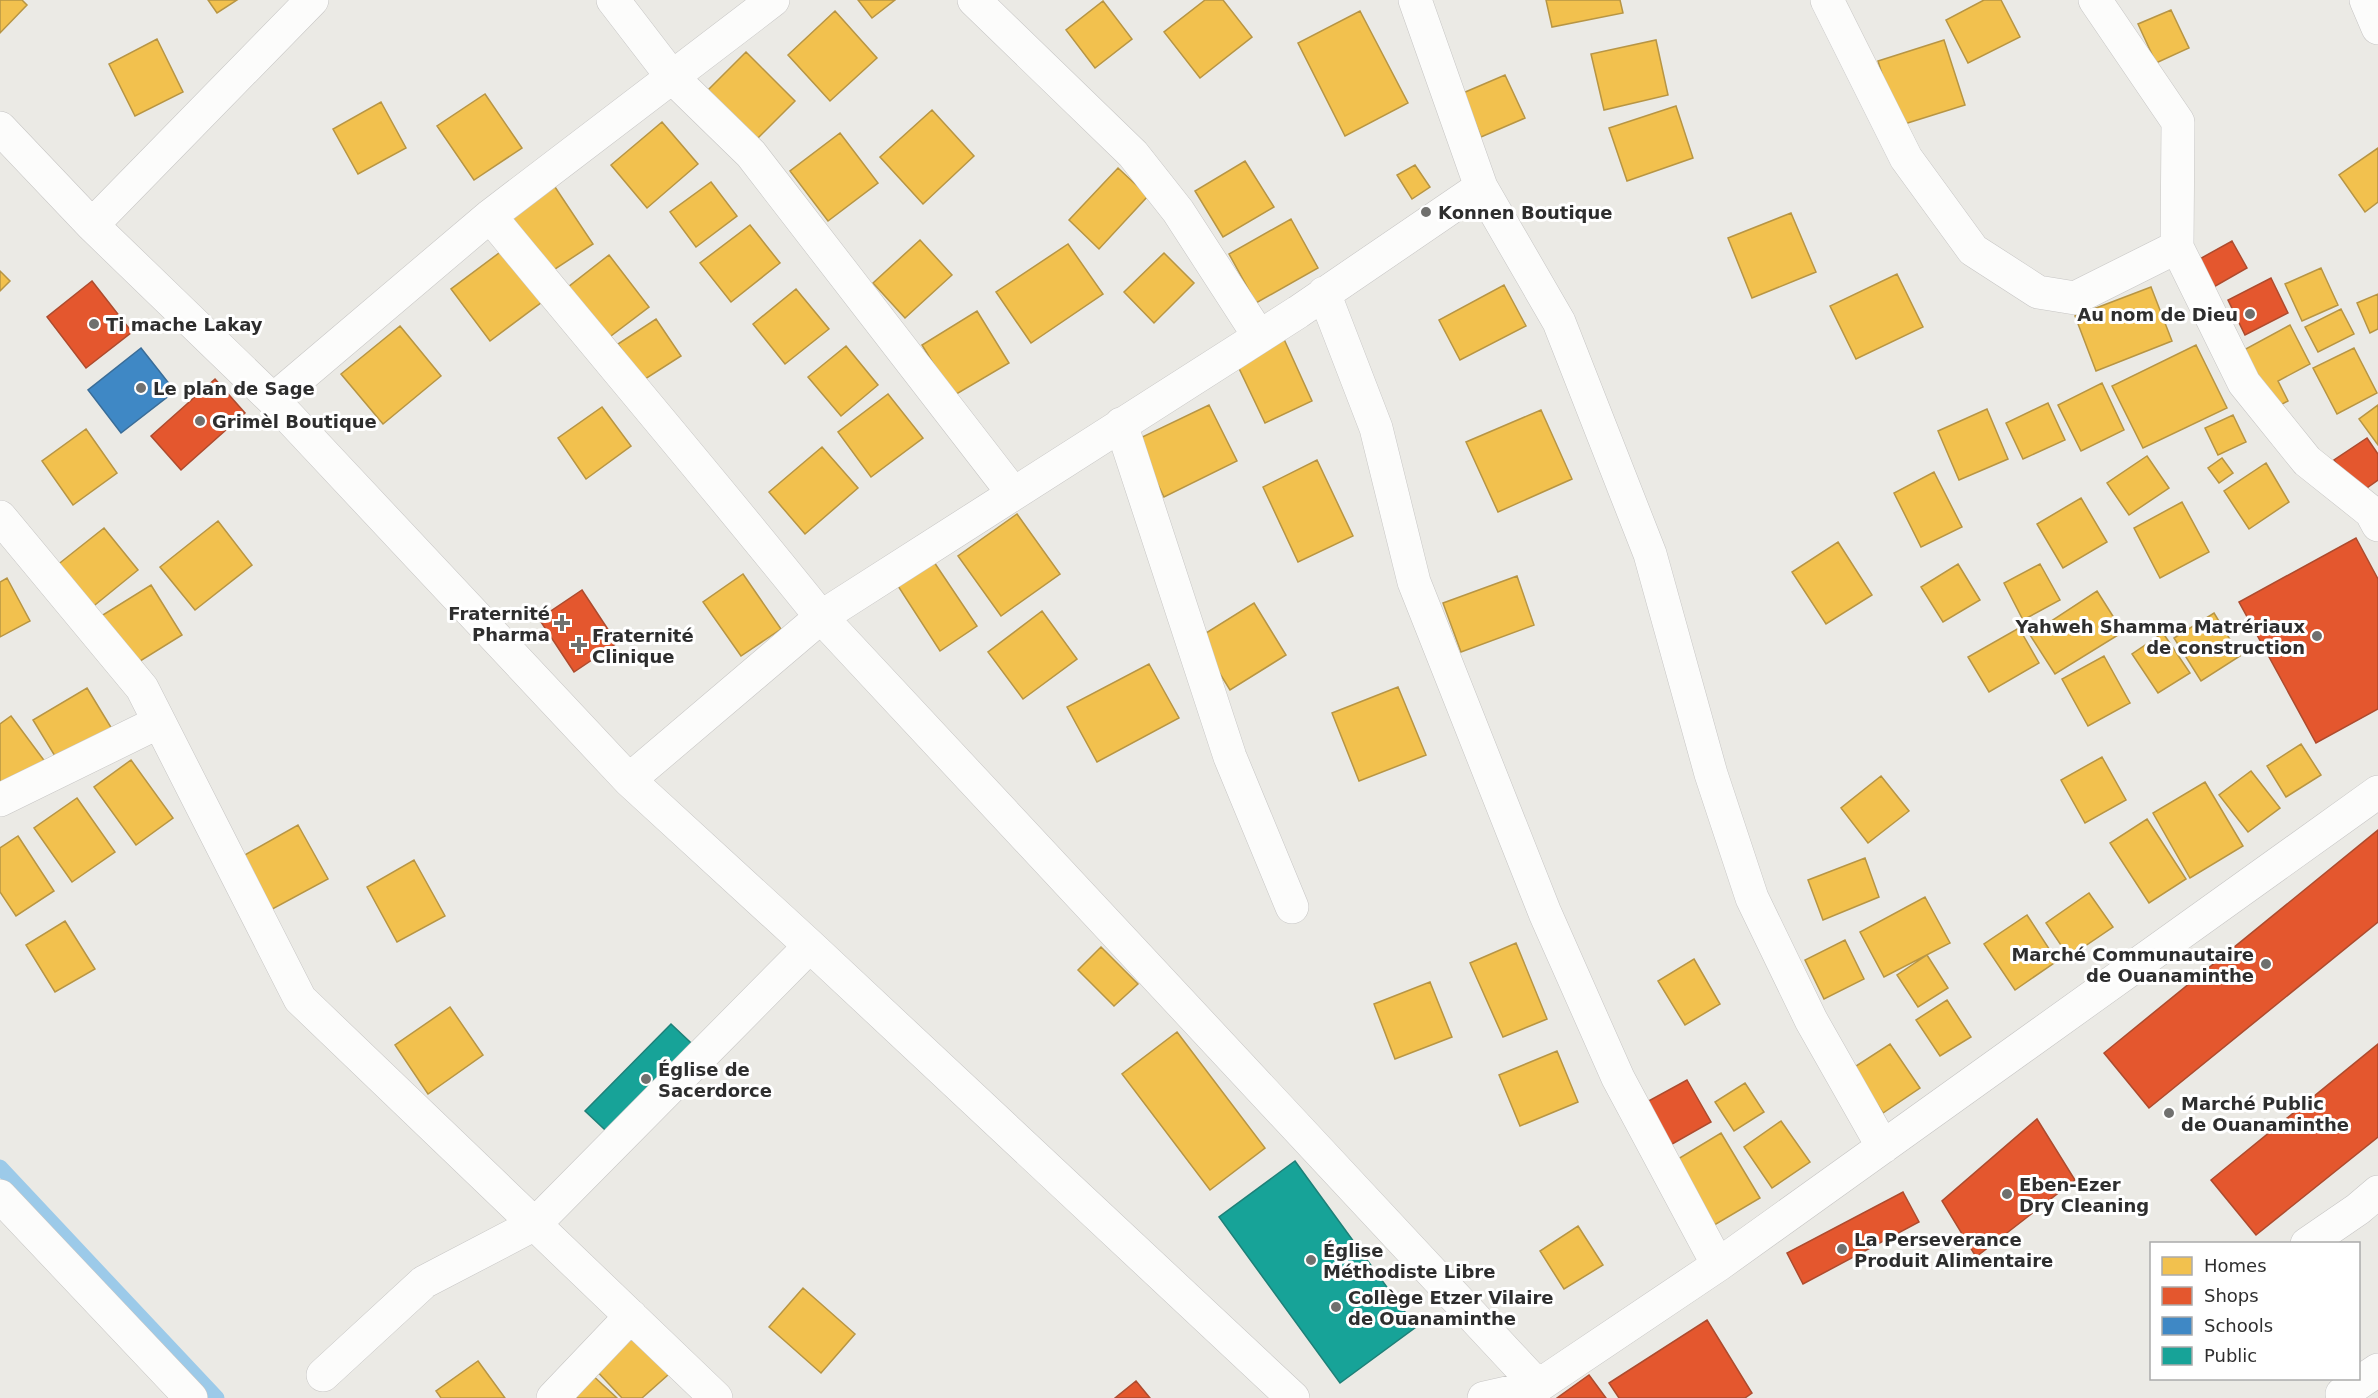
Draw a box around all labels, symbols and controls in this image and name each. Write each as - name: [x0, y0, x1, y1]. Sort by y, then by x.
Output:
- place label: Konnen Boutique: [1438, 202, 1613, 223]
- marker: Konnen Boutique: [1419, 205, 1433, 219]
- place label: Au nom de Dieu: [2077, 304, 2238, 325]
- marker: Au nom de Dieu: [2243, 307, 2257, 321]
- place label: Ti mache Lakay: [106, 314, 263, 335]
- marker: Ti mache Lakay: [87, 317, 101, 331]
- place label: Le plan de Sage: [153, 378, 315, 399]
- marker: Le plan de Sage: [134, 381, 148, 395]
- place label: Grimèl Boutique: [212, 411, 377, 432]
- marker: Grimèl Boutique: [193, 414, 207, 428]
- place label: Fraternité Pharma: [448, 603, 550, 645]
- marker: Fraternité Pharma: [555, 616, 569, 630]
- place label: Yahweh Shamma Matrériaux de construction: [2015, 616, 2305, 658]
- place label: Fraternité Clinique: [592, 625, 694, 667]
- marker: Yahweh Shamma Matrériaux de construction: [2310, 629, 2324, 643]
- marker: Fraternité Clinique: [570, 636, 588, 654]
- place label: Marché Communautaire de Ouanaminthe: [2011, 944, 2254, 986]
- marker: Marché Communautaire de Ouanaminthe: [2259, 957, 2273, 971]
- place label: Église de Sacerdorce: [658, 1059, 772, 1101]
- marker: Église de Sacerdorce: [639, 1072, 653, 1086]
- place label: Marché Public de Ouanaminthe: [2181, 1093, 2349, 1135]
- marker: Marché Public de Ouanaminthe: [2162, 1106, 2176, 1120]
- place label: Eben-Ezer Dry Cleaning: [2019, 1174, 2149, 1216]
- marker: Eben-Ezer Dry Cleaning: [2000, 1187, 2014, 1201]
- place label: La Perseverance Produit Alimentaire: [1854, 1229, 2053, 1271]
- place label: Église Méthodiste Libre: [1323, 1240, 1495, 1282]
- marker: La Perseverance Produit Alimentaire: [1835, 1242, 1849, 1256]
- legend: [2150, 1242, 2360, 1380]
- marker: Église Méthodiste Libre: [1304, 1253, 1318, 1267]
- text: Homes: [2204, 1255, 2267, 1276]
- text: Shops: [2204, 1285, 2259, 1306]
- place label: Collège Etzer Vilaire de Ouanaminthe: [1348, 1287, 1554, 1329]
- marker: Collège Etzer Vilaire de Ouanaminthe: [1329, 1300, 1343, 1314]
- text: Schools: [2204, 1315, 2273, 1336]
- text: Public: [2204, 1345, 2257, 1366]

